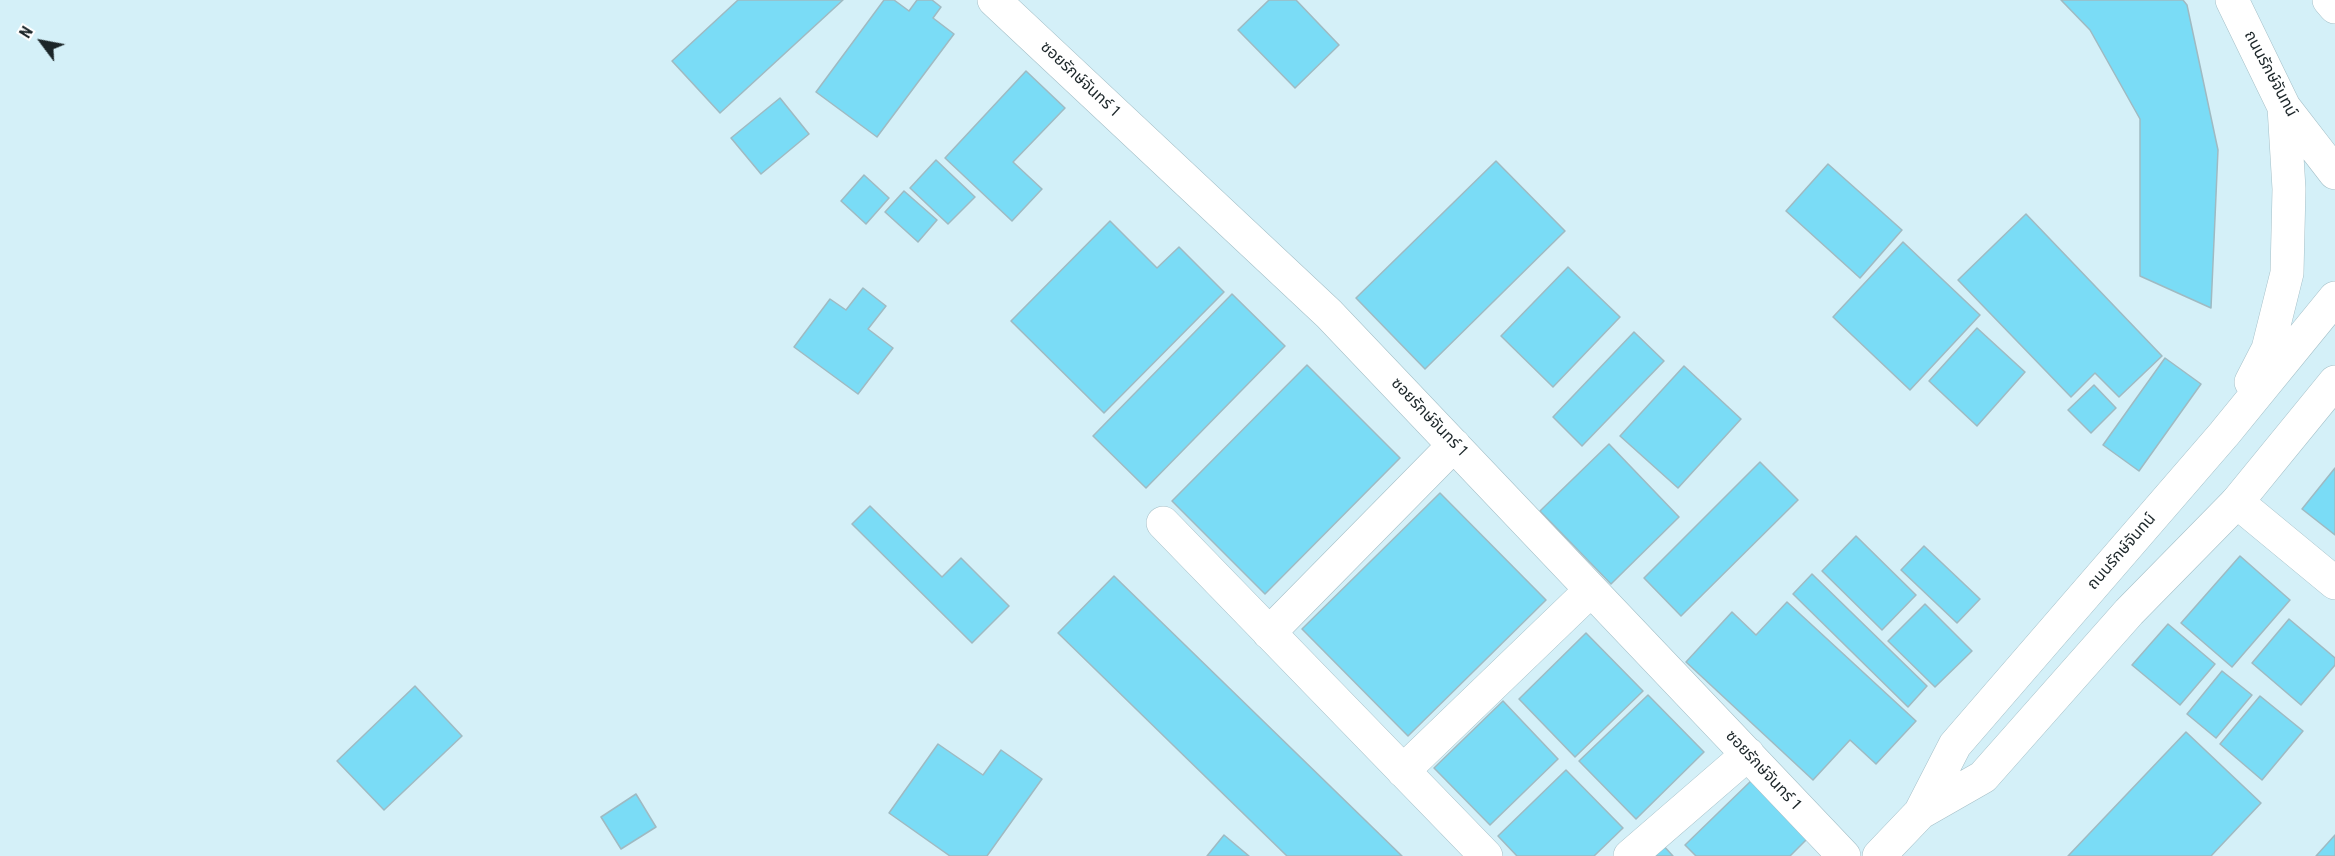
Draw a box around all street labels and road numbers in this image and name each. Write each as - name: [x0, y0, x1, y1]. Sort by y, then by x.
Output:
- street label: ถนนรักษ์จันทน์: [2239, 28, 2301, 120]
- street label: ซอยรักษ์จันทร์ 1: [1036, 38, 1124, 122]
- street label: ซอยรักษ์จันทร์ 1: [1386, 374, 1472, 462]
- street label: ถนนรักษ์จันทน์: [2084, 510, 2160, 594]
- street label: ซอยรักษ์จันทร์ 1: [1721, 727, 1805, 815]

